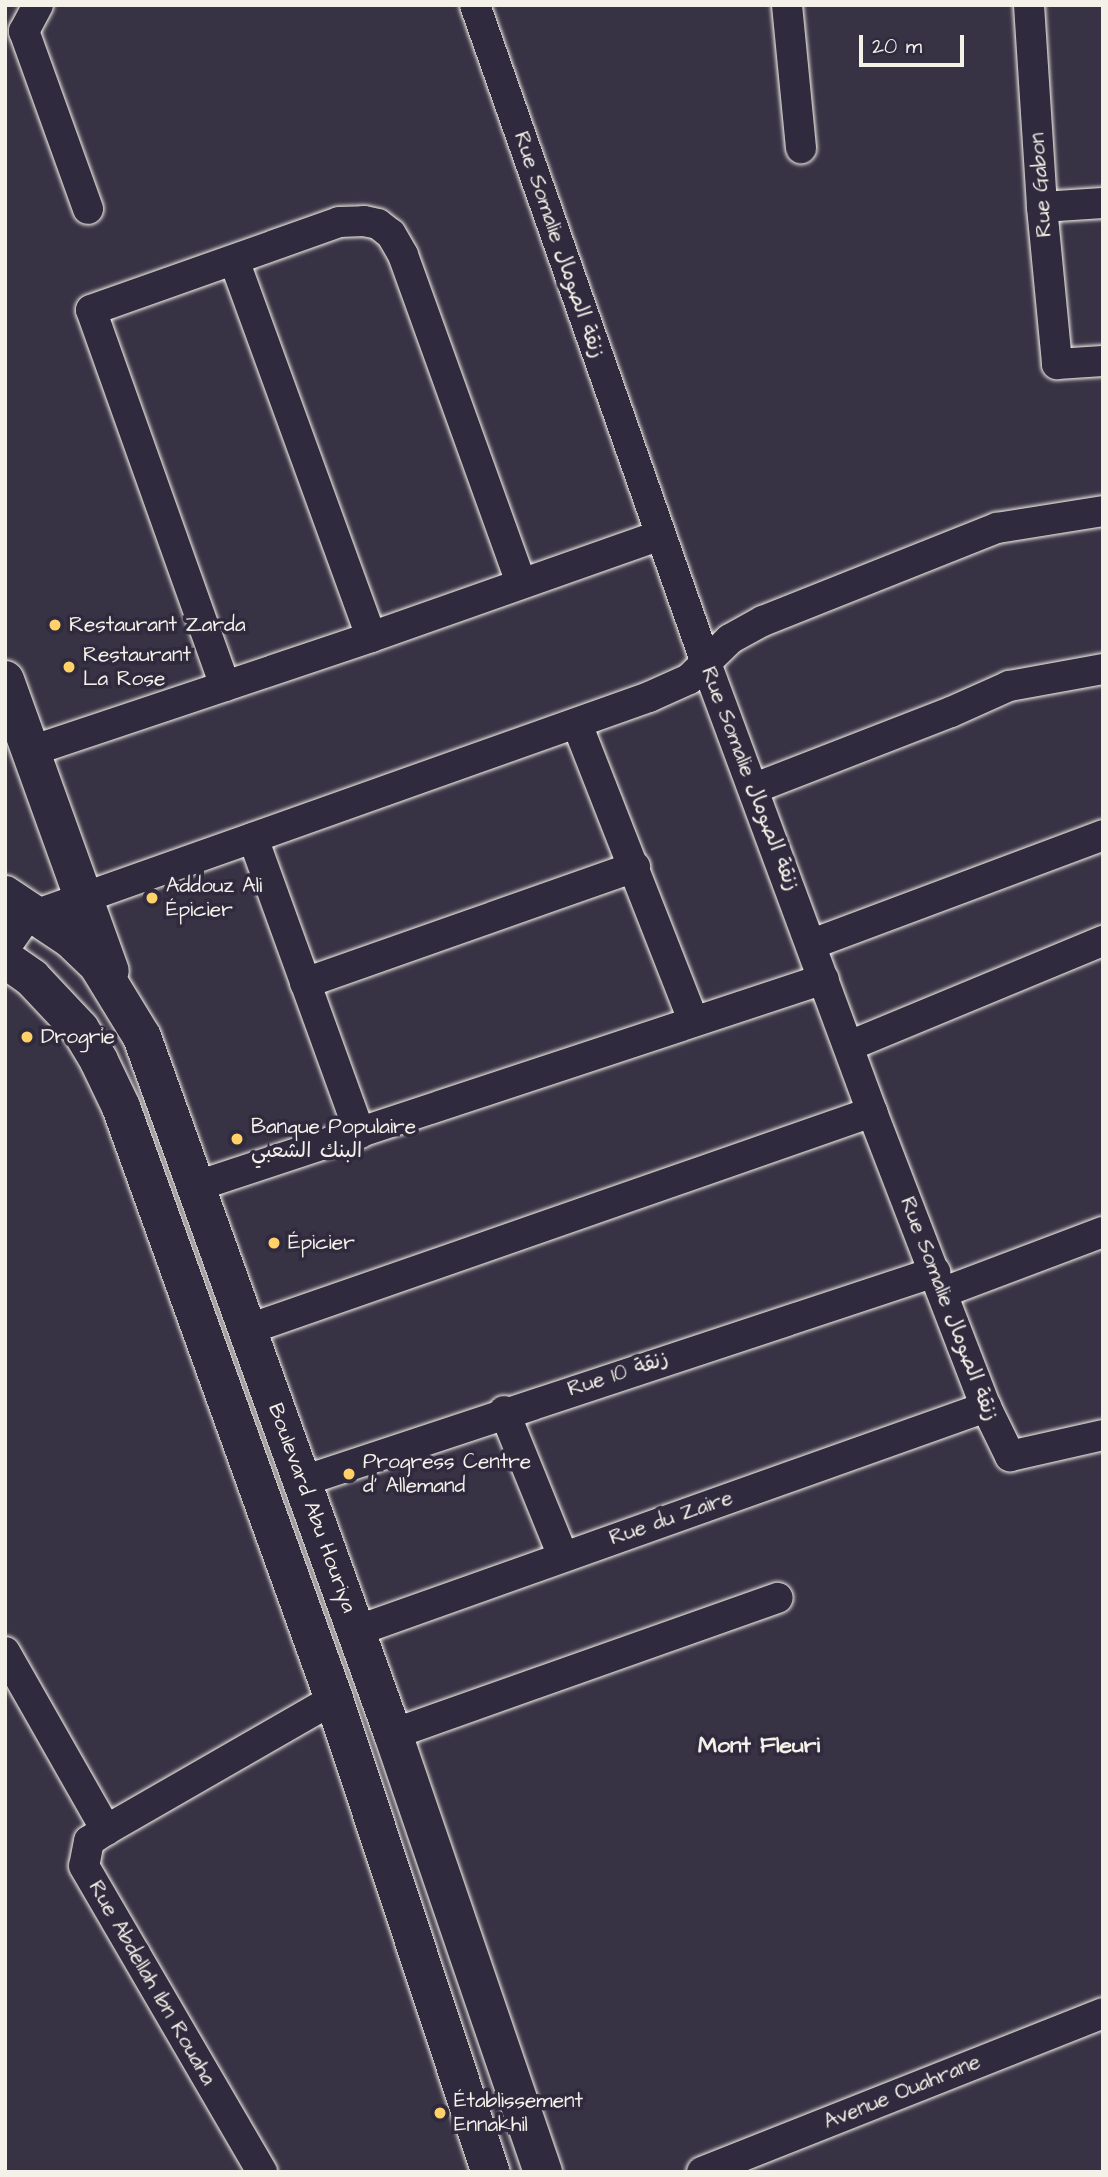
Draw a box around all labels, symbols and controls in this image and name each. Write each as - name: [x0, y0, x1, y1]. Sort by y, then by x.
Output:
- scale bar: [863, 21, 968, 65]
- text: 20 m: [872, 32, 922, 61]
- street label: Rue Somalie زنقة الصومال: [508, 128, 610, 362]
- street label: Rue Gabon: [1025, 132, 1057, 238]
- place label: Restaurant Zarda: [69, 612, 246, 638]
- marker: Restaurant Zarda: [47, 617, 63, 633]
- place label: Restaurant La Rose: [83, 642, 191, 692]
- marker: Restaurant La Rose: [61, 659, 77, 675]
- street label: Rue Somalie زنقة الصومال: [696, 663, 804, 895]
- place label: Addouz Ali Épicier: [166, 873, 262, 923]
- marker: Addouz Ali Épicier: [144, 890, 160, 906]
- place label: Drogrie: [41, 1024, 115, 1050]
- marker: Drogrie: [19, 1029, 35, 1045]
- place label: Banque Populaire البنك الشعبي: [251, 1114, 416, 1164]
- marker: Banque Populaire البنك الشعبي: [229, 1131, 245, 1147]
- street label: Rue Somalie زنقة الصومال: [895, 1193, 1003, 1425]
- place label: Épicier: [288, 1230, 355, 1256]
- marker: Épicier: [266, 1235, 282, 1251]
- street label: Rue 10 زنقة: [565, 1346, 671, 1402]
- street label: Boulevard Abu Houriya: [262, 1400, 362, 1616]
- place label: Progress Centre d' Allemand: [363, 1449, 531, 1499]
- marker: Progress Centre d' Allemand: [341, 1466, 357, 1482]
- street label: Rue du Zaire: [606, 1485, 736, 1551]
- district label: Mont Fleuri: [698, 1731, 820, 1759]
- street label: Rue Abdellah Ibn Rouaha: [83, 1876, 221, 2090]
- street label: Avenue Ouahrane: [820, 2049, 984, 2135]
- place label: Établissement Ennakhil: [454, 2088, 583, 2138]
- marker: Établissement Ennakhil: [432, 2105, 448, 2121]

